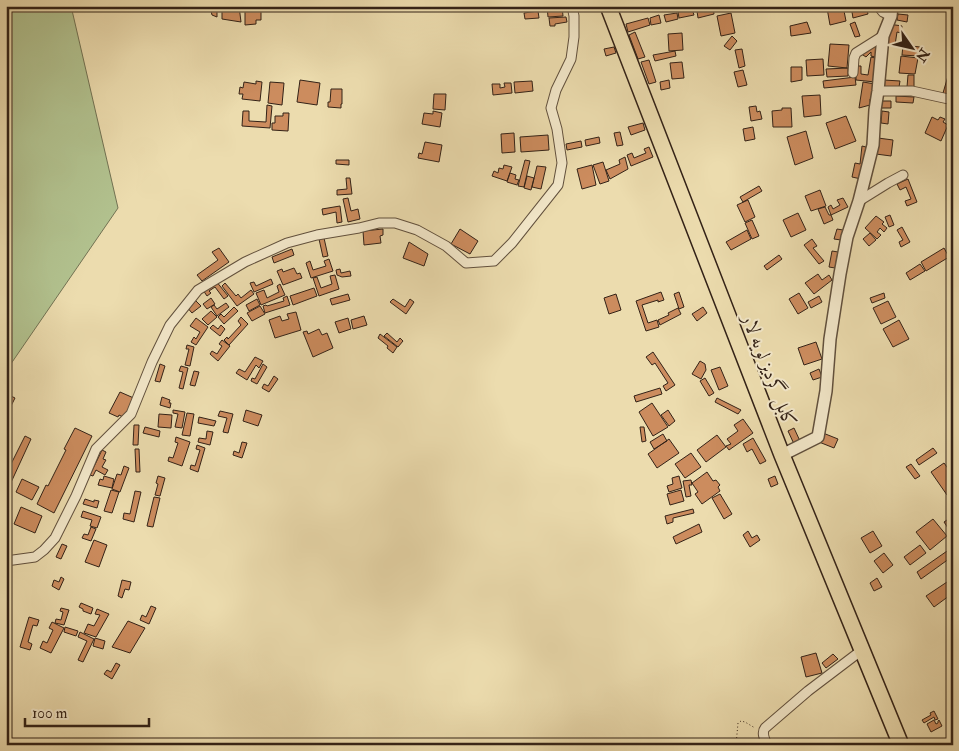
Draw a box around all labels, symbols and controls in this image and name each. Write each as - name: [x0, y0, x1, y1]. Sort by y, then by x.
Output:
- north arrow: [886, 22, 936, 72]
- text: N: [912, 44, 933, 65]
- street label: کابل گردیز لویه لار: [735, 308, 803, 431]
- scale bar: [25, 696, 149, 728]
- text: 100 m: [32, 704, 68, 723]

